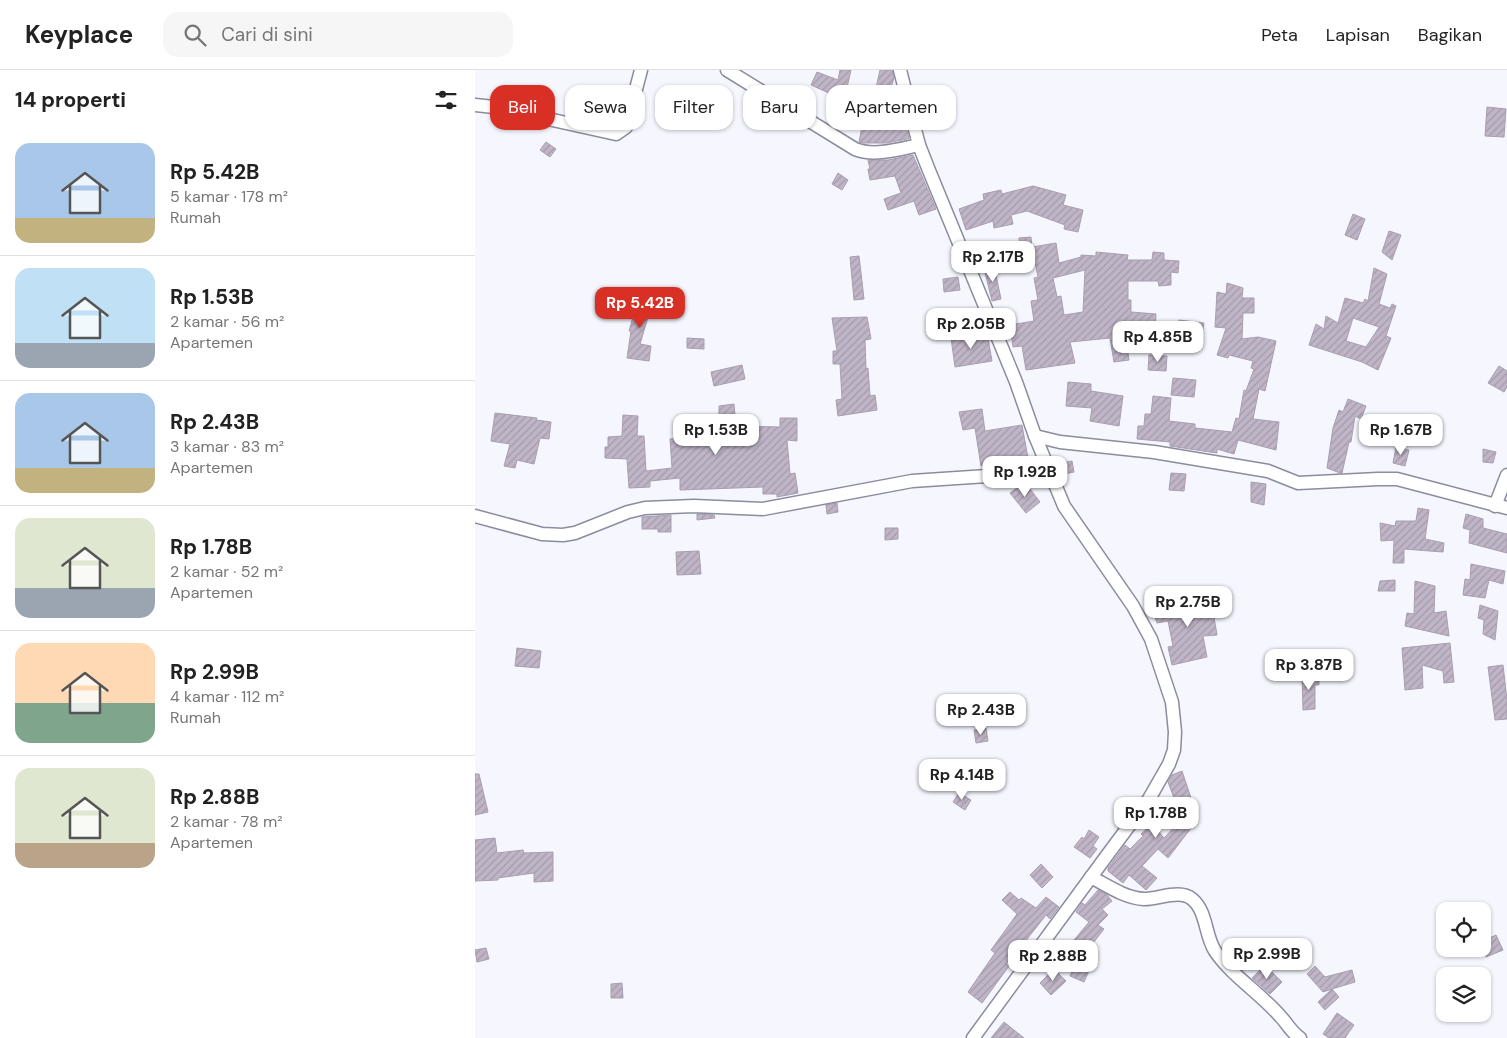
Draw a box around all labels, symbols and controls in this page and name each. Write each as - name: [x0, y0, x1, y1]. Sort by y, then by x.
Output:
- search box: [163, 12, 513, 57]
- text: Keyplace: [25, 19, 133, 50]
- icon: search: [181, 21, 209, 49]
- text: Cari di sini: [221, 22, 313, 47]
- text: Peta: [1261, 23, 1298, 47]
- text: Lapisan: [1326, 23, 1390, 47]
- text: Bagikan: [1418, 23, 1482, 47]
- chip: Beli: [490, 85, 555, 130]
- chip: Sewa: [565, 85, 645, 130]
- chip: Filter: [655, 85, 733, 130]
- chip: Baru: [743, 85, 816, 130]
- chip: Apartemen: [826, 85, 956, 130]
- text: 14 properti: [15, 86, 126, 114]
- icon: filters: [432, 86, 460, 114]
- text: Rp 5.42B: [170, 158, 259, 186]
- icon: home: [55, 163, 115, 223]
- text: 5 kamar · 178 m²: [170, 186, 288, 207]
- text: Rumah: [170, 207, 221, 228]
- pin: Rp 2.17B: [941, 240, 1045, 283]
- text: Rp 2.17B: [962, 246, 1024, 267]
- text: Rp 1.53B: [170, 283, 254, 311]
- pin: Rp 5.42B: [588, 286, 692, 329]
- icon: home: [55, 288, 115, 348]
- text: Rp 5.42B: [606, 292, 674, 313]
- pin: Rp 2.05B: [919, 308, 1023, 350]
- text: 2 kamar · 56 m²: [170, 311, 284, 332]
- text: Rp 2.05B: [937, 313, 1005, 334]
- pin: Rp 4.85B: [1106, 320, 1210, 363]
- text: Rp 4.85B: [1123, 326, 1193, 347]
- text: Apartemen: [170, 332, 253, 353]
- text: Rp 2.43B: [170, 408, 259, 436]
- icon: home: [55, 413, 115, 473]
- pin: Rp 1.53B: [664, 414, 768, 456]
- pin: Rp 1.67B: [1349, 414, 1453, 456]
- text: Rp 1.53B: [684, 419, 748, 440]
- text: Rp 1.67B: [1370, 419, 1432, 440]
- text: 3 kamar · 83 m²: [170, 436, 284, 457]
- pin: Rp 1.92B: [973, 456, 1077, 498]
- text: Apartemen: [170, 457, 253, 478]
- text: Rp 1.92B: [993, 461, 1057, 482]
- text: Rp 1.78B: [170, 533, 252, 561]
- icon: home: [55, 538, 115, 598]
- text: 2 kamar · 52 m²: [170, 561, 283, 582]
- text: Apartemen: [170, 582, 253, 603]
- pin: Rp 2.75B: [1136, 586, 1240, 628]
- text: Rp 2.75B: [1155, 591, 1221, 612]
- pin: Rp 3.87B: [1257, 648, 1361, 691]
- text: Rp 3.87B: [1276, 654, 1342, 675]
- text: Rp 2.99B: [170, 658, 259, 686]
- icon: home: [55, 663, 115, 723]
- text: 4 kamar · 112 m²: [170, 686, 284, 707]
- pin: Rp 2.43B: [929, 694, 1033, 736]
- text: Rp 2.43B: [947, 699, 1015, 720]
- text: Rumah: [170, 707, 221, 728]
- pin: Rp 4.14B: [910, 758, 1014, 801]
- text: Rp 4.14B: [930, 764, 994, 785]
- text: Rp 2.88B: [170, 783, 259, 811]
- icon: home: [55, 788, 115, 848]
- pin: Rp 1.78B: [1104, 796, 1208, 839]
- text: Rp 1.78B: [1125, 802, 1187, 823]
- text: 2 kamar · 78 m²: [170, 811, 283, 832]
- text: Apartemen: [170, 832, 253, 853]
- map controls: [1436, 902, 1491, 1022]
- button: locate: [1436, 902, 1491, 957]
- pin: Rp 2.99B: [1215, 938, 1319, 980]
- pin: Rp 2.88B: [1001, 940, 1105, 982]
- text: Rp 2.99B: [1233, 943, 1301, 964]
- text: Rp 2.88B: [1019, 945, 1087, 966]
- button: layers: [1436, 967, 1491, 1022]

